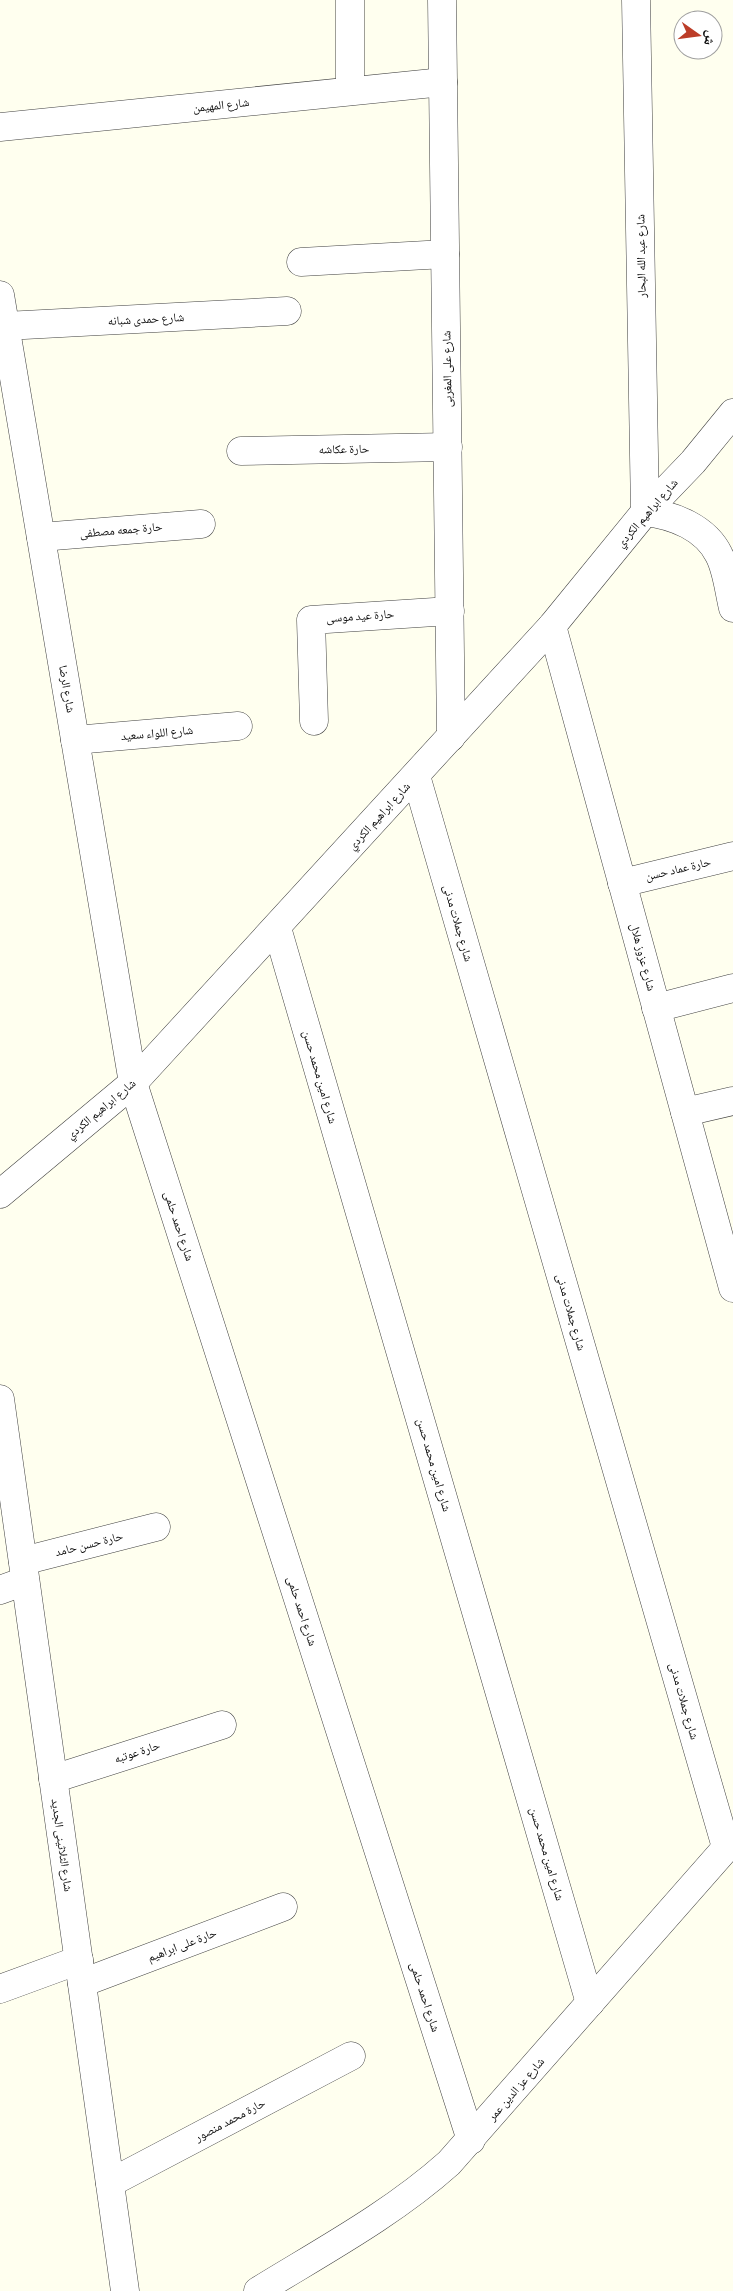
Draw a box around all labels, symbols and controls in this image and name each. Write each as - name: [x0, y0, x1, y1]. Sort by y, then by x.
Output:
- north arrow: [673, 10, 723, 60]
- text: ش: [700, 29, 720, 47]
- street label: شارع المهيمن: [192, 95, 250, 116]
- street label: شارع عبد الله البحار: [633, 214, 650, 299]
- street label: شارع حمدى شبانه: [107, 310, 185, 329]
- street label: شارع على المغربى: [439, 330, 456, 407]
- street label: حارة عكاشه: [319, 442, 370, 456]
- street label: شارع ابراهيم الكردي: [613, 476, 683, 552]
- street label: حارة جمعه مصطفى: [79, 519, 163, 541]
- street label: حارة عيد موسى: [325, 607, 395, 626]
- street label: شارع الرضا: [55, 664, 78, 714]
- street label: شارع اللواء سعيد: [120, 723, 194, 744]
- street label: شارع ابراهيم الكردي: [345, 779, 415, 855]
- street label: حارة عماد حسن: [644, 855, 712, 883]
- street label: شارع جملات مدنى: [439, 883, 476, 964]
- street label: شارع عزوز هلال: [626, 922, 659, 993]
- street label: شارع امين محمد حسن: [299, 1029, 340, 1126]
- street label: شارع ابراهيم الكردي: [63, 1076, 141, 1144]
- street label: شارع احمد حلمى: [160, 1189, 197, 1263]
- street label: شارع جملات مدنى: [552, 1272, 589, 1353]
- street label: شارع امين محمد حسن: [413, 1417, 454, 1514]
- street label: حارة حسن حامد: [54, 1529, 125, 1559]
- street label: شارع احمد حلمى: [283, 1574, 320, 1648]
- street label: شارع جملات مدنى: [665, 1661, 702, 1742]
- street label: حارة عوتبه: [112, 1738, 162, 1766]
- street label: شارع الثلاثينى الجديد: [48, 1798, 75, 1893]
- street label: شارع امين محمد حسن: [526, 1806, 567, 1903]
- street label: حارة على ابراهيم: [145, 1925, 219, 1966]
- street label: شارع احمد حلمى: [406, 1960, 443, 2034]
- street label: شارع عز الدين عمر: [484, 2055, 548, 2125]
- street label: حارة محمد منصور: [192, 2095, 268, 2145]

